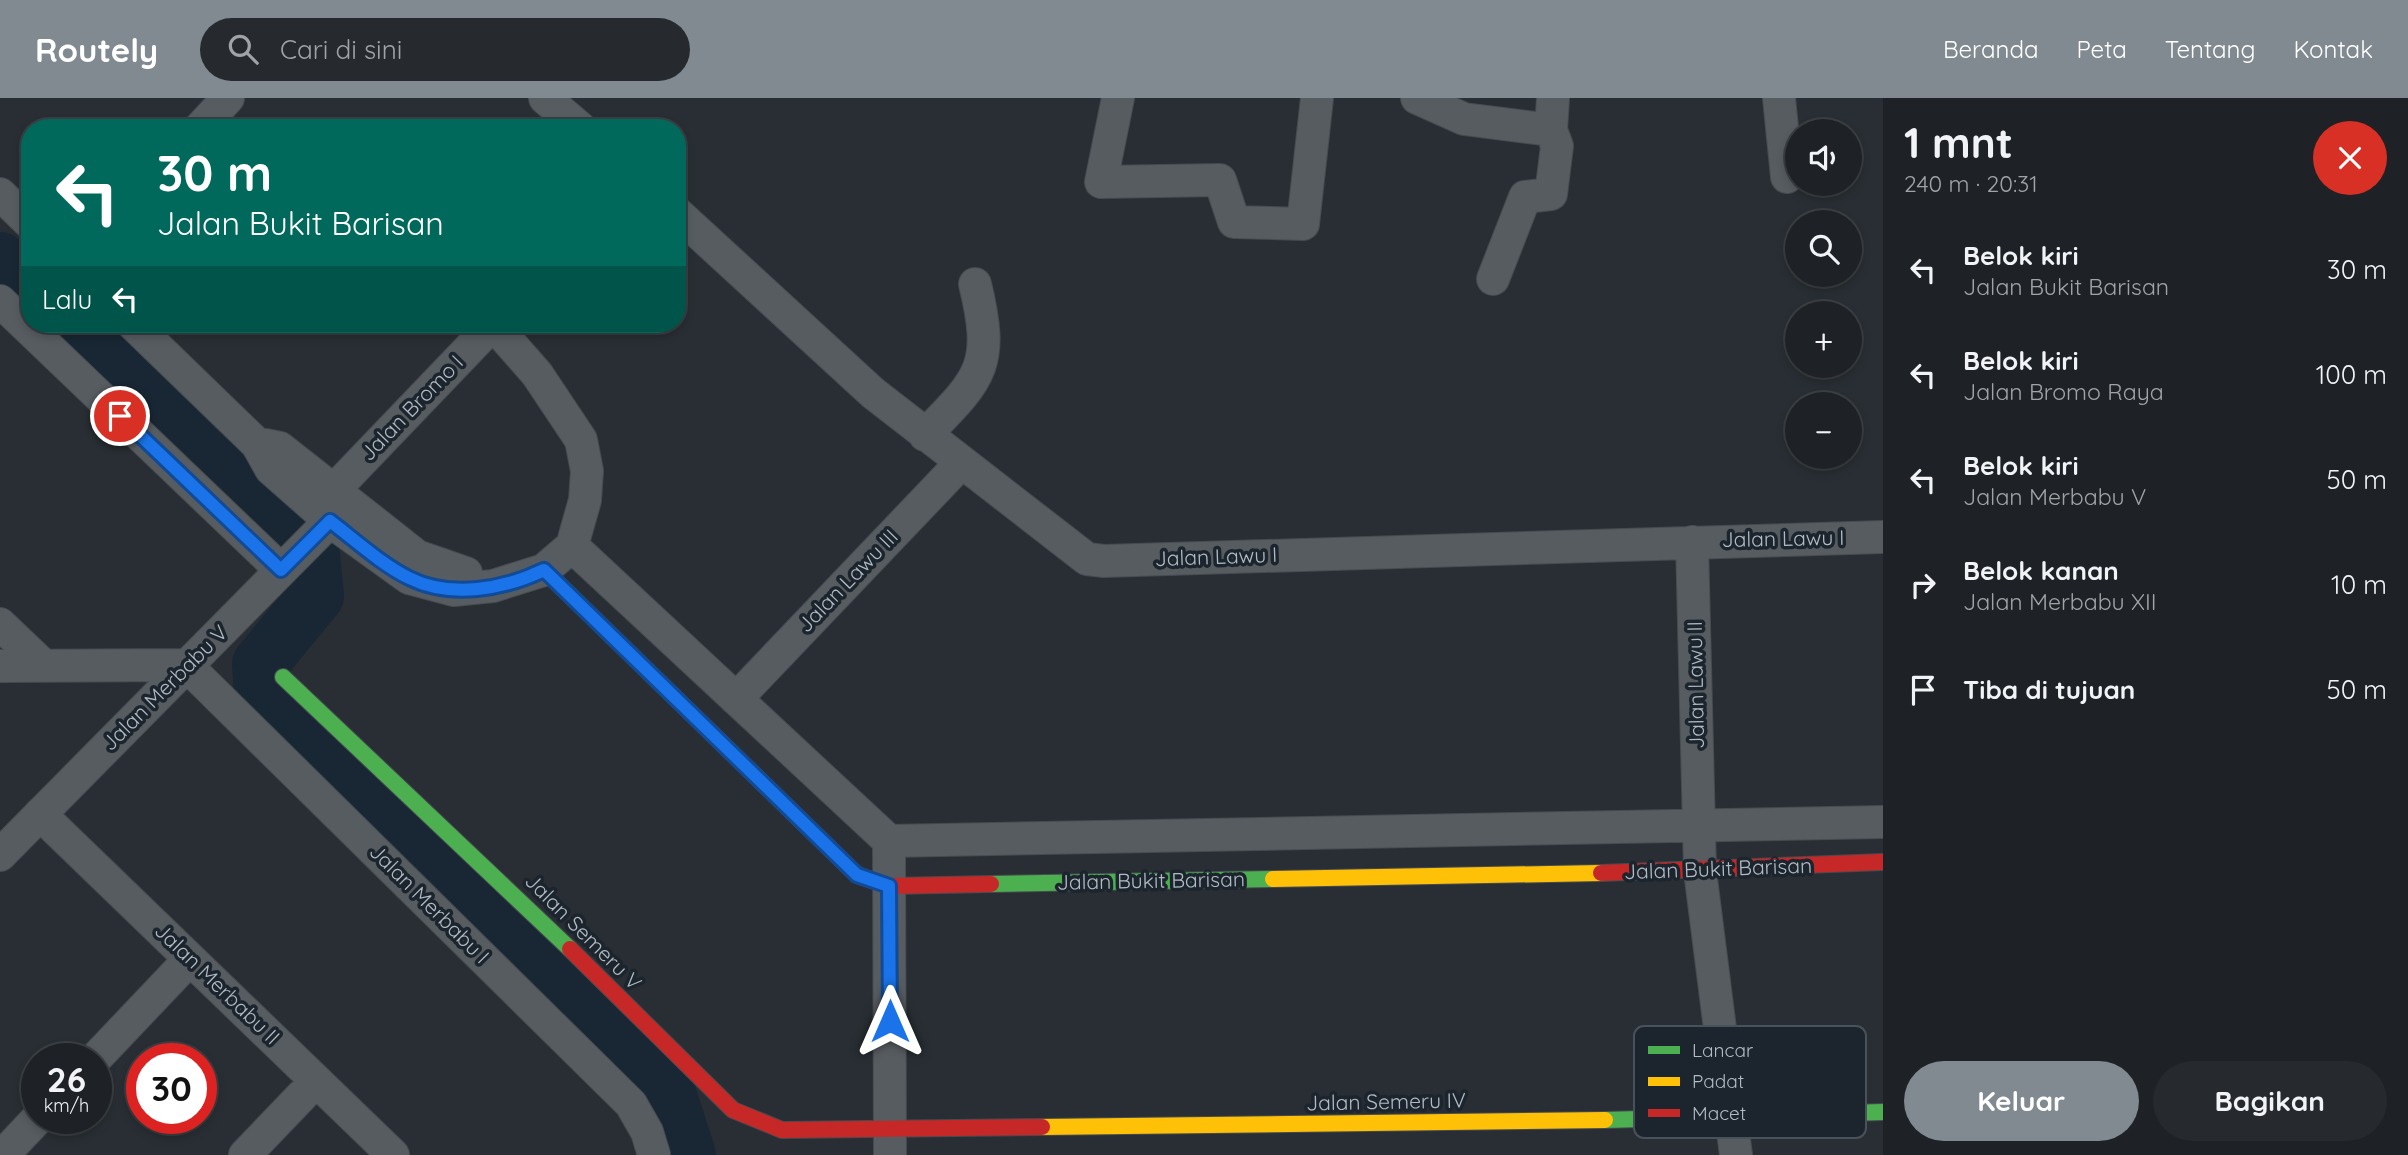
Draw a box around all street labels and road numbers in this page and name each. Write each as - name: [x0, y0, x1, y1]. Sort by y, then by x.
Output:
- street label: Jalan Bromo I: [354, 349, 468, 466]
- street label: Jalan Lawu III: [792, 523, 903, 637]
- street label: Jalan Lawu I: [1721, 524, 1845, 552]
- street label: Jalan Lawu I: [1154, 541, 1278, 571]
- street label: Jalan Merbabu V: [96, 619, 233, 756]
- street label: Jalan Lawu II: [1681, 621, 1709, 749]
- street label: Jalan Merbabu I: [364, 838, 495, 969]
- street label: Jalan Bukit Barisan: [1623, 852, 1812, 884]
- street label: Jalan Bukit Barisan: [1057, 865, 1245, 895]
- street label: Jalan Semeru V: [520, 867, 648, 995]
- street label: Jalan Merbabu II: [150, 917, 286, 1050]
- street label: Jalan Semeru IV: [1306, 1087, 1466, 1115]

